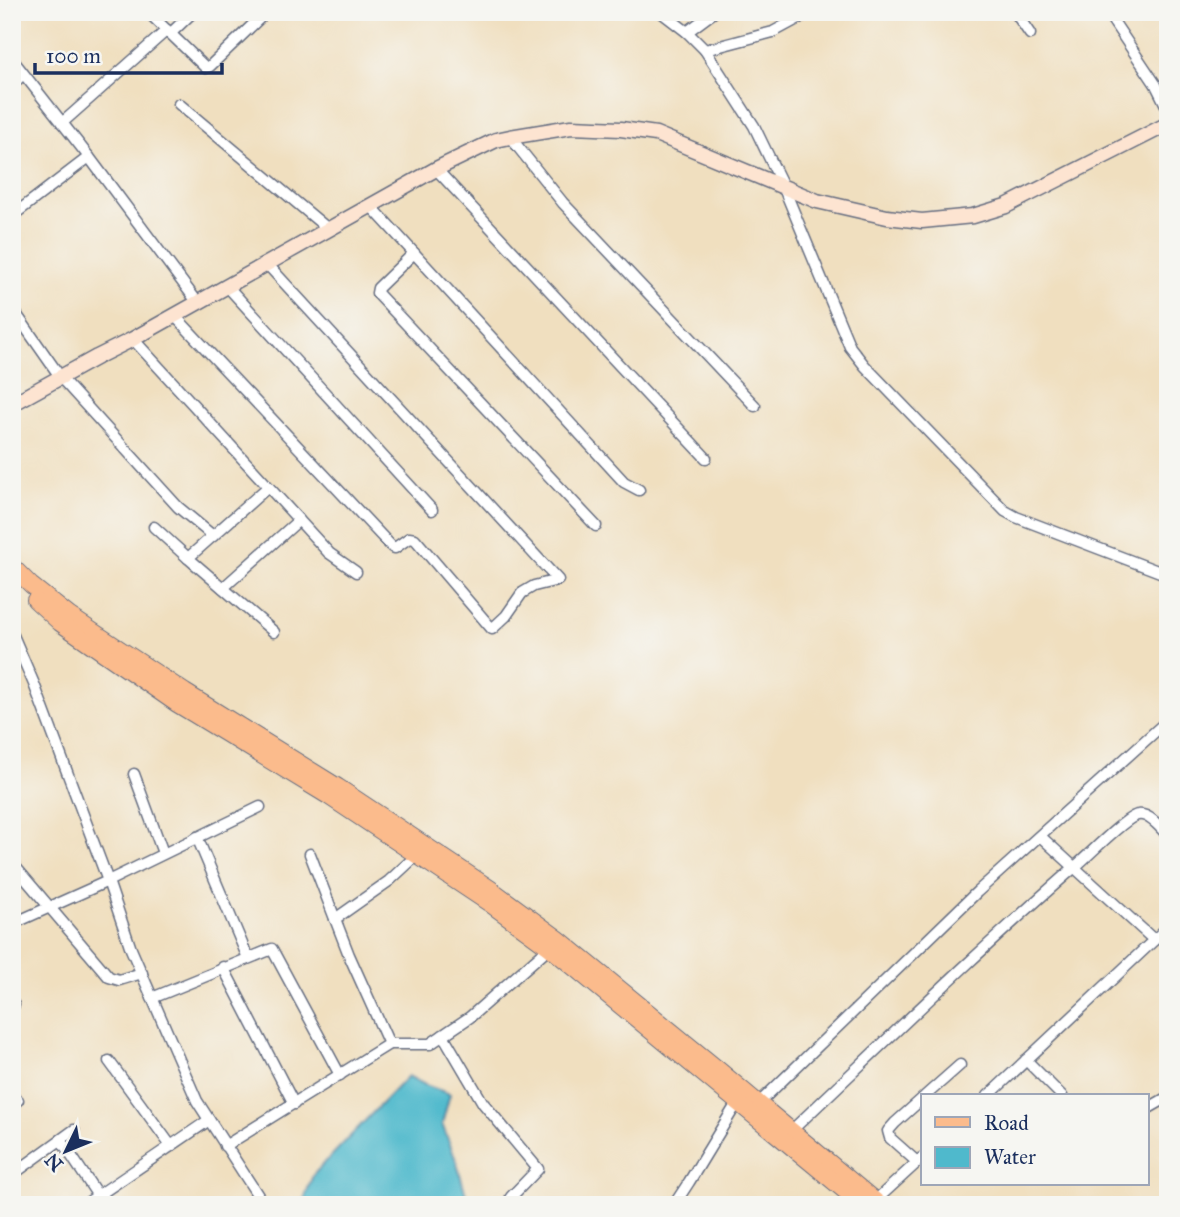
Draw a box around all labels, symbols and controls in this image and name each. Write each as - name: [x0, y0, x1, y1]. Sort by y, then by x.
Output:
- scale bar: [35, 32, 222, 76]
- text: 100 m: [46, 43, 101, 69]
- legend: [921, 1094, 1148, 1186]
- text: Road: [984, 1110, 1029, 1136]
- north arrow: [32, 1116, 102, 1186]
- text: Water: [984, 1144, 1036, 1170]
- text: N: [40, 1149, 68, 1176]

